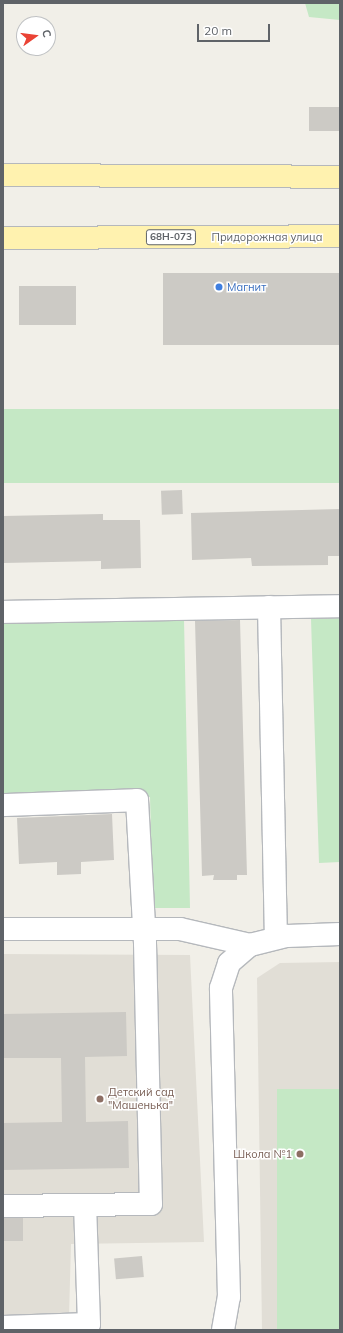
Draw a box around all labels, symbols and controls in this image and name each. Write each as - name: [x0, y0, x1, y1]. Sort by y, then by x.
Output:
- north arrow: [16, 16, 56, 56]
- scale bar: [199, 16, 272, 42]
- text: 20 m: [204, 23, 232, 38]
- text: С: [39, 28, 54, 39]
- road number: 68Н-073: [145, 229, 197, 245]
- street label: Придорожная улица: [212, 230, 322, 244]
- place label: Магнит: [227, 280, 266, 294]
- marker: Магнит: [214, 282, 224, 292]
- place label: Детский сад "Машенька": [108, 1086, 174, 1112]
- marker: Детский сад "Машенька": [95, 1094, 105, 1104]
- place label: Школа №1: [233, 1147, 292, 1161]
- marker: Школа №1: [295, 1149, 305, 1159]

